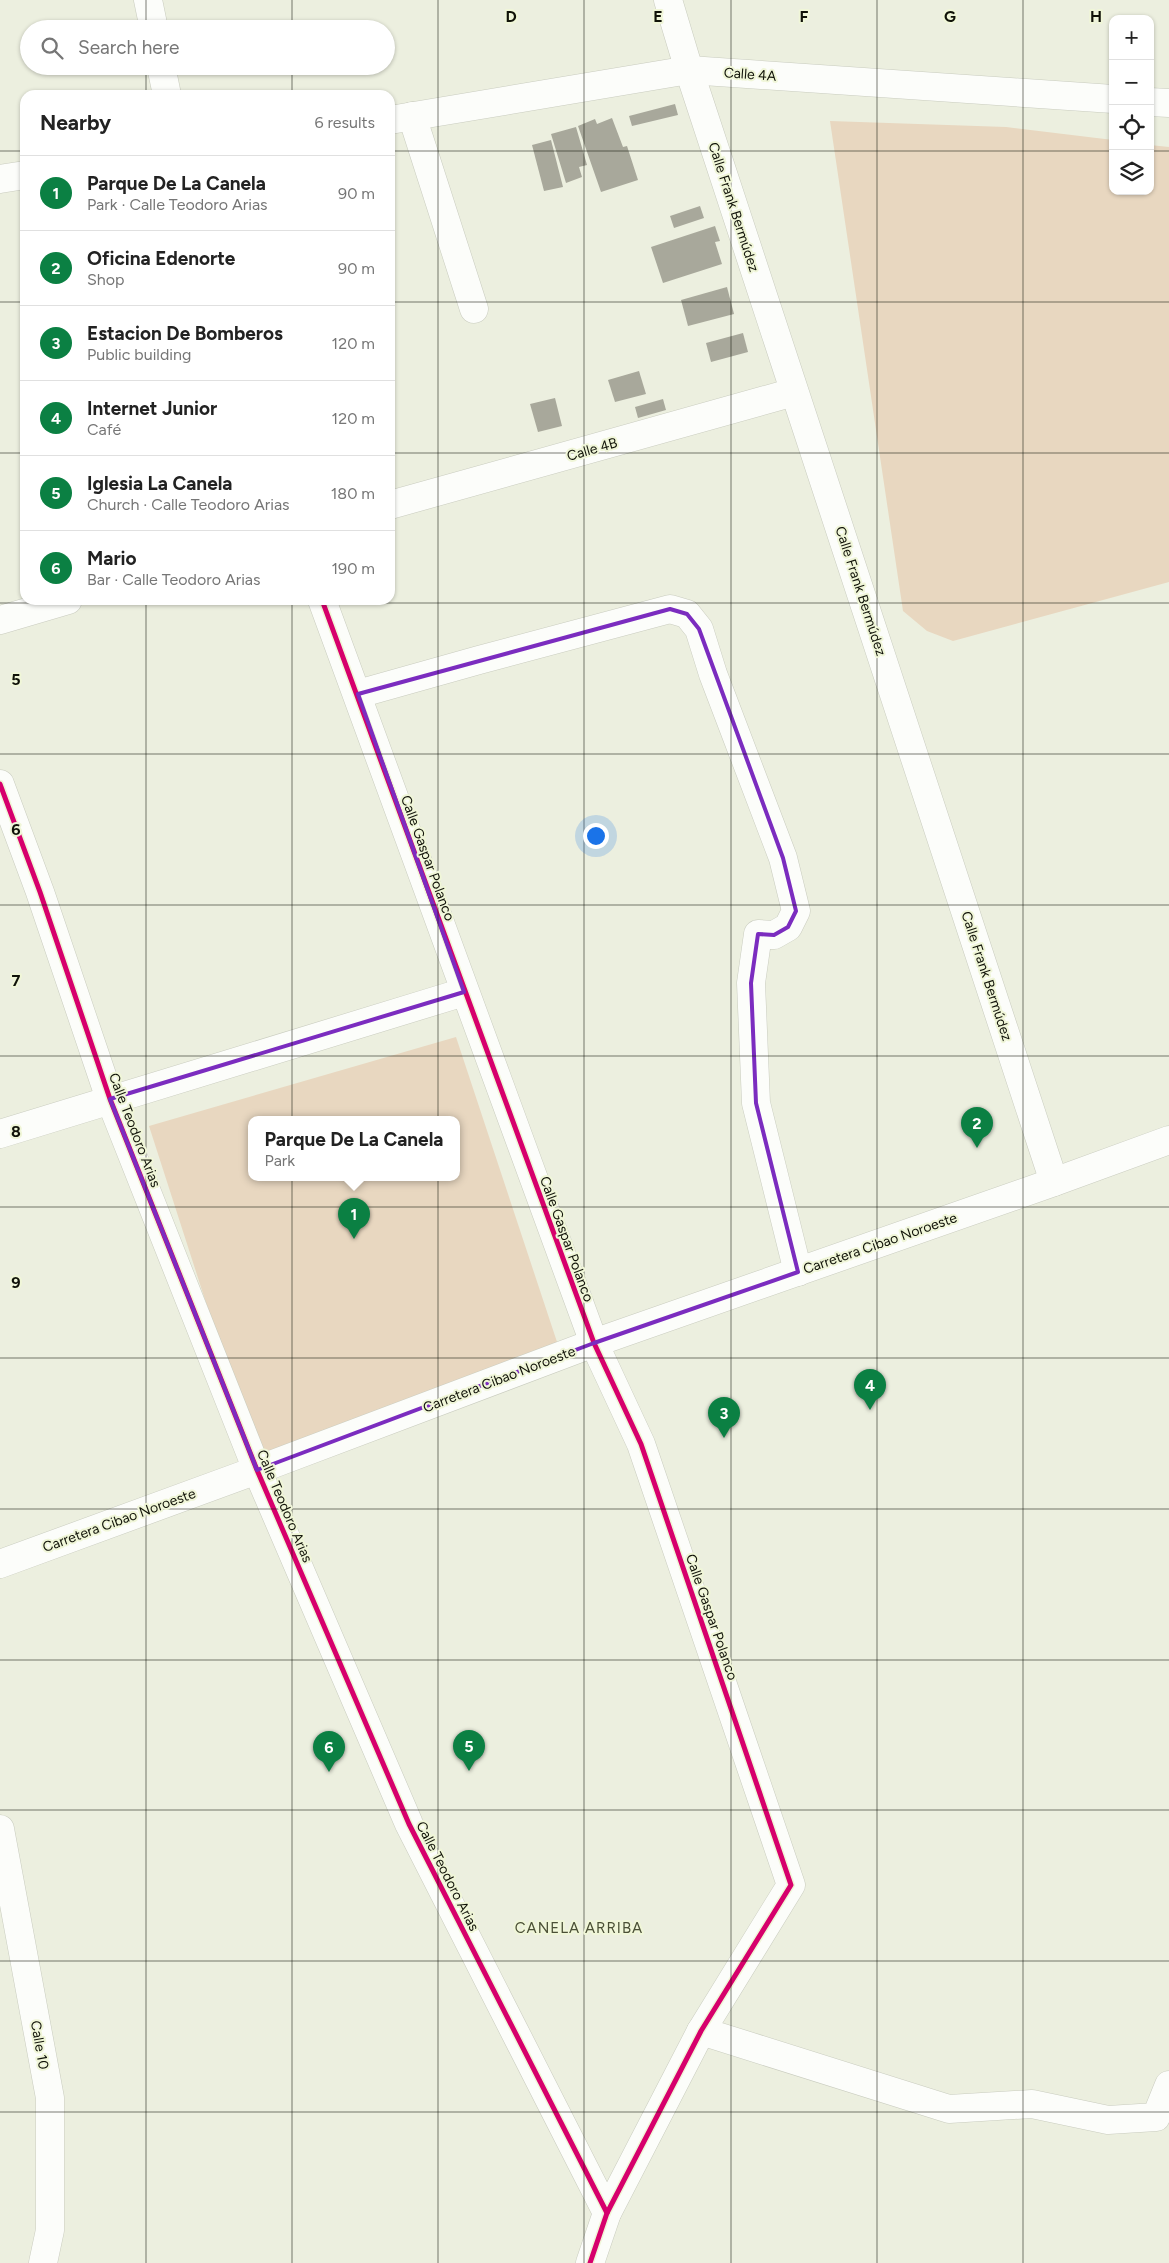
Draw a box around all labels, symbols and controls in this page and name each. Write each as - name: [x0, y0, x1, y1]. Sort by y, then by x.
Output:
- text: D: [505, 7, 517, 26]
- text: E: [653, 7, 663, 26]
- text: F: [800, 7, 809, 26]
- text: G: [944, 7, 956, 26]
- text: H: [1090, 7, 1102, 26]
- map controls: [1109, 15, 1154, 195]
- button: +: [1109, 15, 1154, 60]
- search box: [20, 20, 395, 75]
- icon: search: [38, 34, 66, 62]
- text: Search here: [78, 36, 180, 59]
- button: −: [1109, 60, 1154, 105]
- street label: Calle 4A: [723, 64, 777, 85]
- button: locate: [1109, 105, 1154, 150]
- text: Nearby: [40, 110, 111, 135]
- text: 6 results: [314, 113, 375, 132]
- street label: Calle Frank Bermúdez: [705, 140, 763, 274]
- button: layers: [1109, 150, 1154, 195]
- text: Parque De La Canela: [87, 172, 266, 195]
- text: 1: [53, 184, 59, 203]
- text: 90 m: [338, 184, 375, 203]
- text: Park · Calle Teodoro Arias: [87, 195, 268, 214]
- text: Oficina Edenorte: [87, 247, 235, 270]
- text: 2: [51, 259, 61, 278]
- text: 90 m: [338, 259, 375, 278]
- text: Shop: [87, 270, 125, 289]
- text: Estacion De Bomberos: [87, 322, 283, 345]
- text: 3: [52, 334, 60, 353]
- text: 120 m: [332, 334, 375, 353]
- text: Public building: [87, 345, 191, 364]
- text: Internet Junior: [87, 397, 217, 420]
- text: 4: [51, 409, 61, 428]
- text: 120 m: [332, 409, 375, 428]
- text: Café: [87, 420, 121, 439]
- street label: Calle 4B: [565, 434, 619, 465]
- text: Iglesia La Canela: [87, 472, 232, 495]
- text: 5: [51, 484, 61, 503]
- text: 180 m: [331, 484, 375, 503]
- text: Church · Calle Teodoro Arias: [87, 495, 290, 514]
- street label: Calle Frank Bermúdez: [832, 524, 890, 658]
- text: Mario: [87, 547, 137, 570]
- text: 6: [51, 559, 61, 578]
- text: 190 m: [332, 559, 375, 578]
- text: Bar · Calle Teodoro Arias: [87, 570, 260, 589]
- text: 5: [11, 670, 21, 689]
- street label: Calle Gaspar Polanco: [397, 793, 458, 923]
- text: 6: [11, 820, 21, 839]
- your location: [583, 823, 609, 849]
- street label: Calle Frank Bermúdez: [958, 909, 1016, 1043]
- text: 7: [12, 971, 21, 990]
- street label: Calle Teodoro Arias: [105, 1071, 164, 1190]
- pin: 2: [961, 1107, 993, 1148]
- popup: [248, 1116, 460, 1181]
- text: 8: [11, 1122, 21, 1141]
- text: Parque De La Canela: [265, 1128, 443, 1151]
- text: Park: [265, 1151, 295, 1170]
- street label: Calle Gaspar Polanco: [536, 1174, 597, 1304]
- pin: 1: [338, 1198, 370, 1239]
- street label: Carretera Cibao Noroeste: [801, 1209, 960, 1278]
- text: 9: [11, 1273, 21, 1292]
- street label: Carretera Cibao Noroeste: [421, 1342, 578, 1416]
- pin: 4: [854, 1369, 886, 1410]
- pin: 3: [708, 1397, 740, 1438]
- street label: Calle Teodoro Arias: [253, 1447, 316, 1565]
- street label: Carretera Cibao Noroeste: [40, 1485, 198, 1556]
- street label: Calle Gaspar Polanco: [682, 1552, 741, 1682]
- pin: 5: [453, 1730, 485, 1771]
- pin: 6: [313, 1731, 345, 1772]
- street label: Calle Teodoro Arias: [413, 1819, 483, 1934]
- district label: CANELA ARRIBA: [515, 1919, 643, 1937]
- street label: Calle 10: [27, 2019, 52, 2071]

